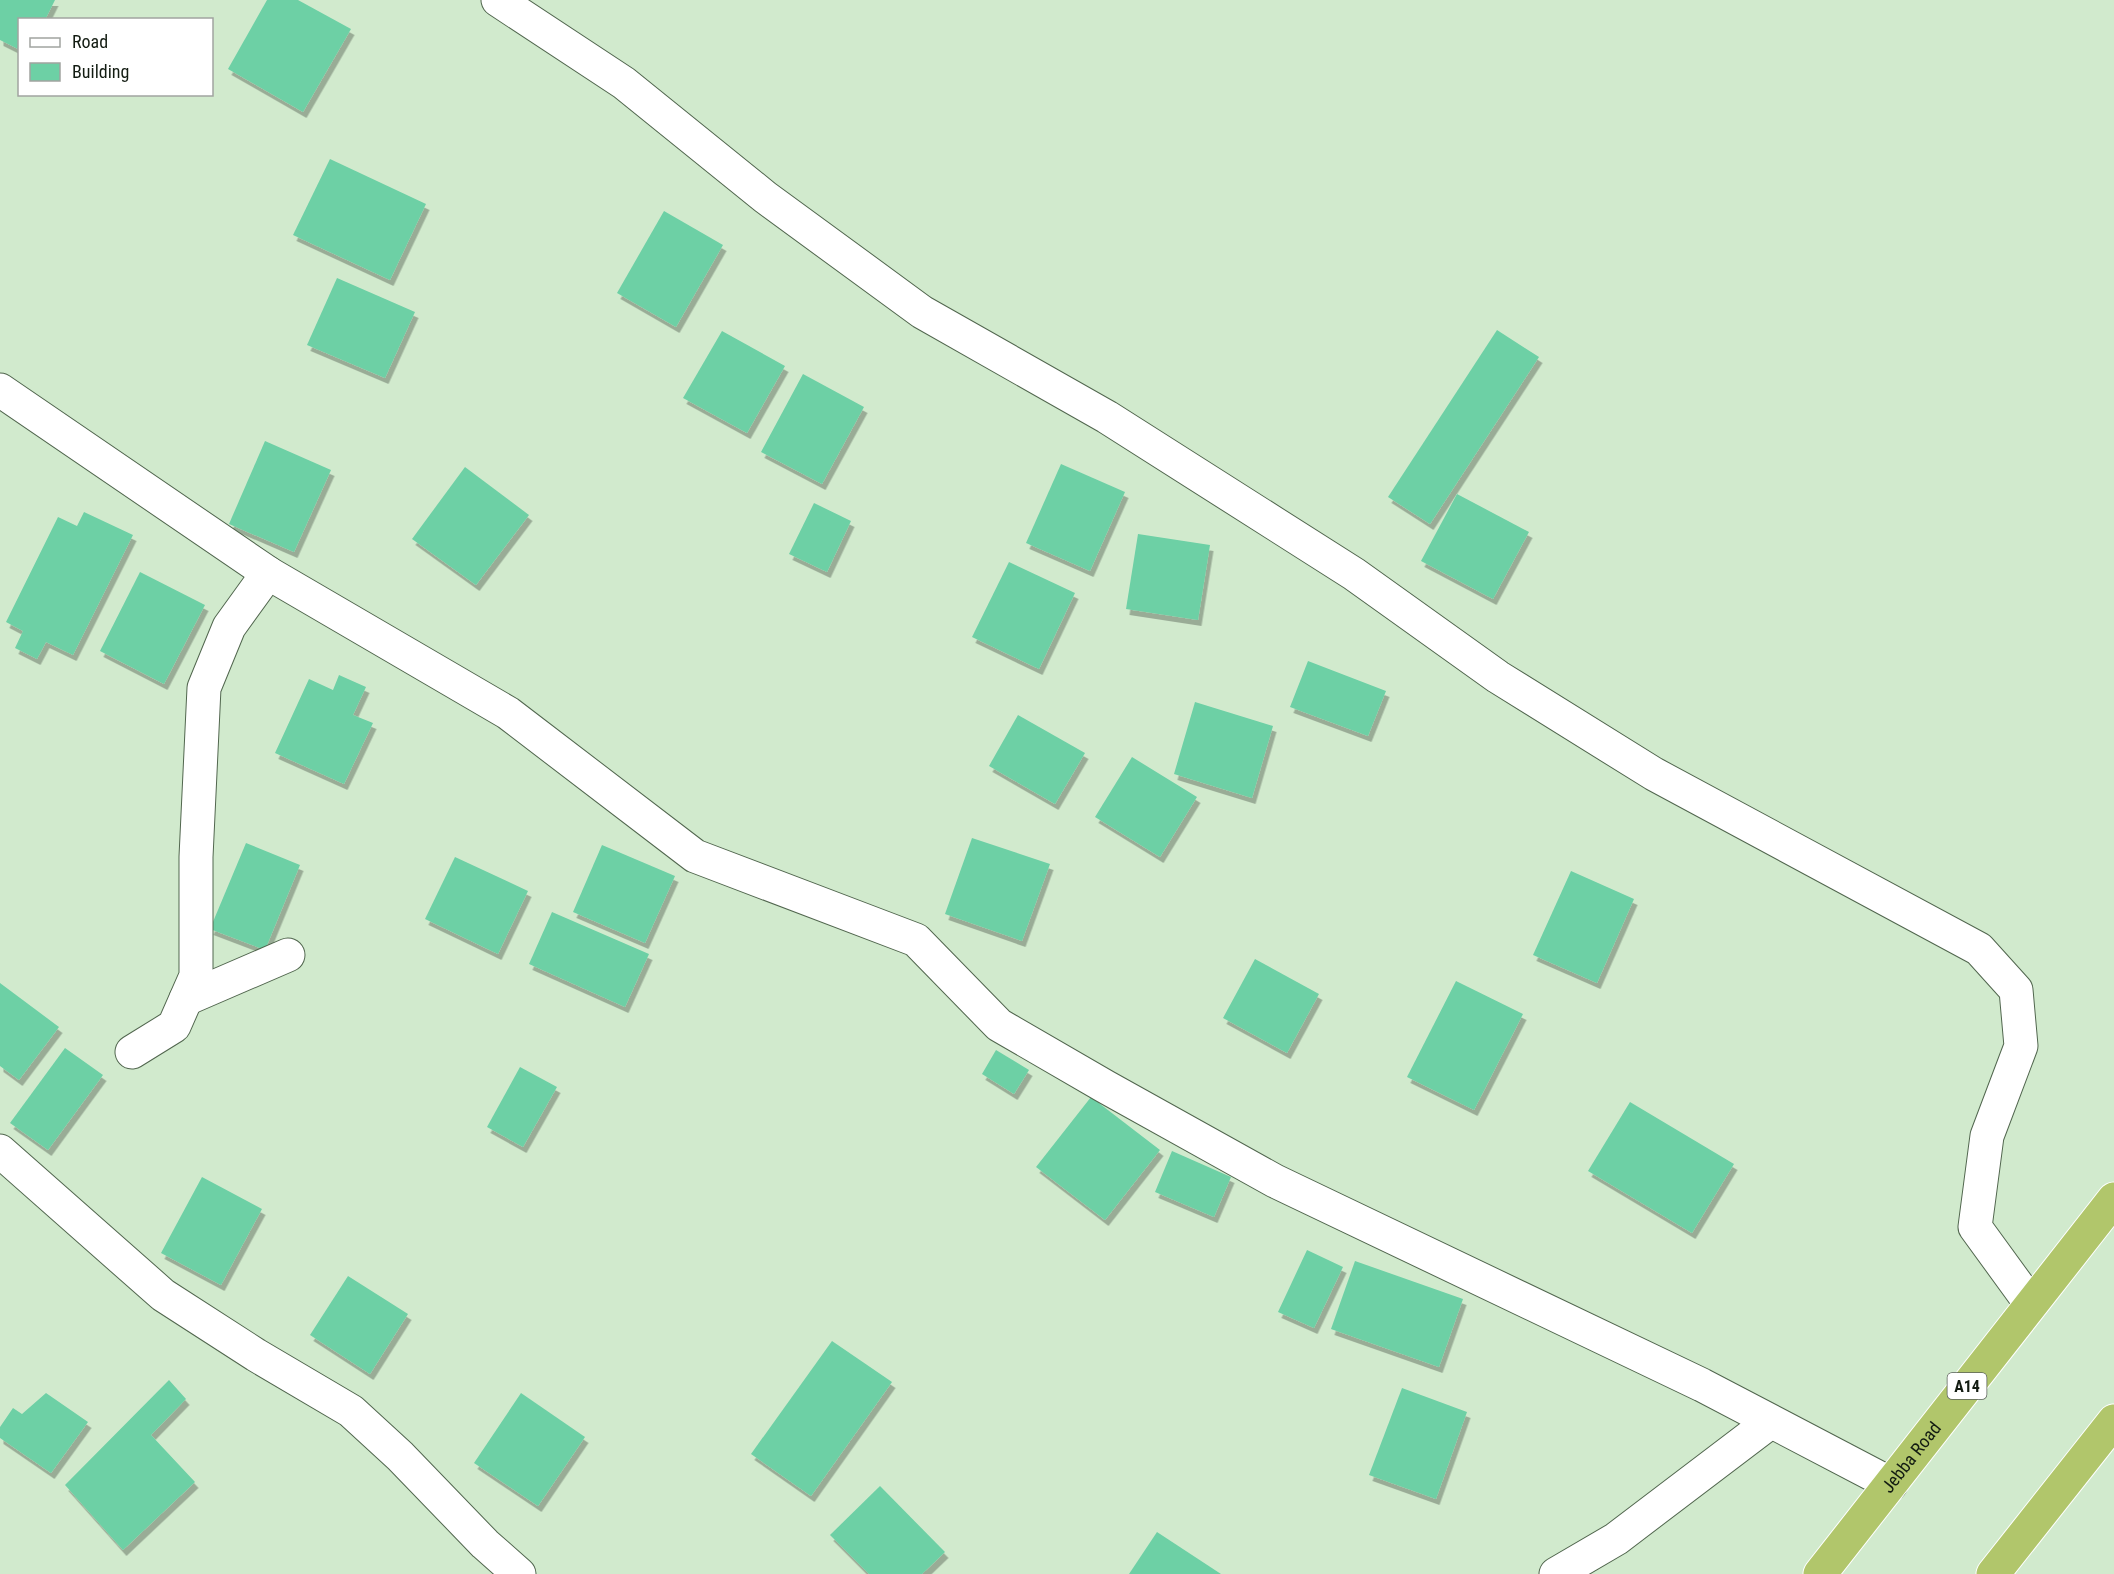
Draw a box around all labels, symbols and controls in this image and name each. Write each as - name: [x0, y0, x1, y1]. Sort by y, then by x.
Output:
- legend: [18, 18, 213, 96]
- text: Road: [72, 31, 108, 52]
- text: Building: [72, 61, 129, 82]
- road number: A14: [1948, 1373, 1986, 1399]
- street label: Jebba Road: [1877, 1418, 1945, 1497]

